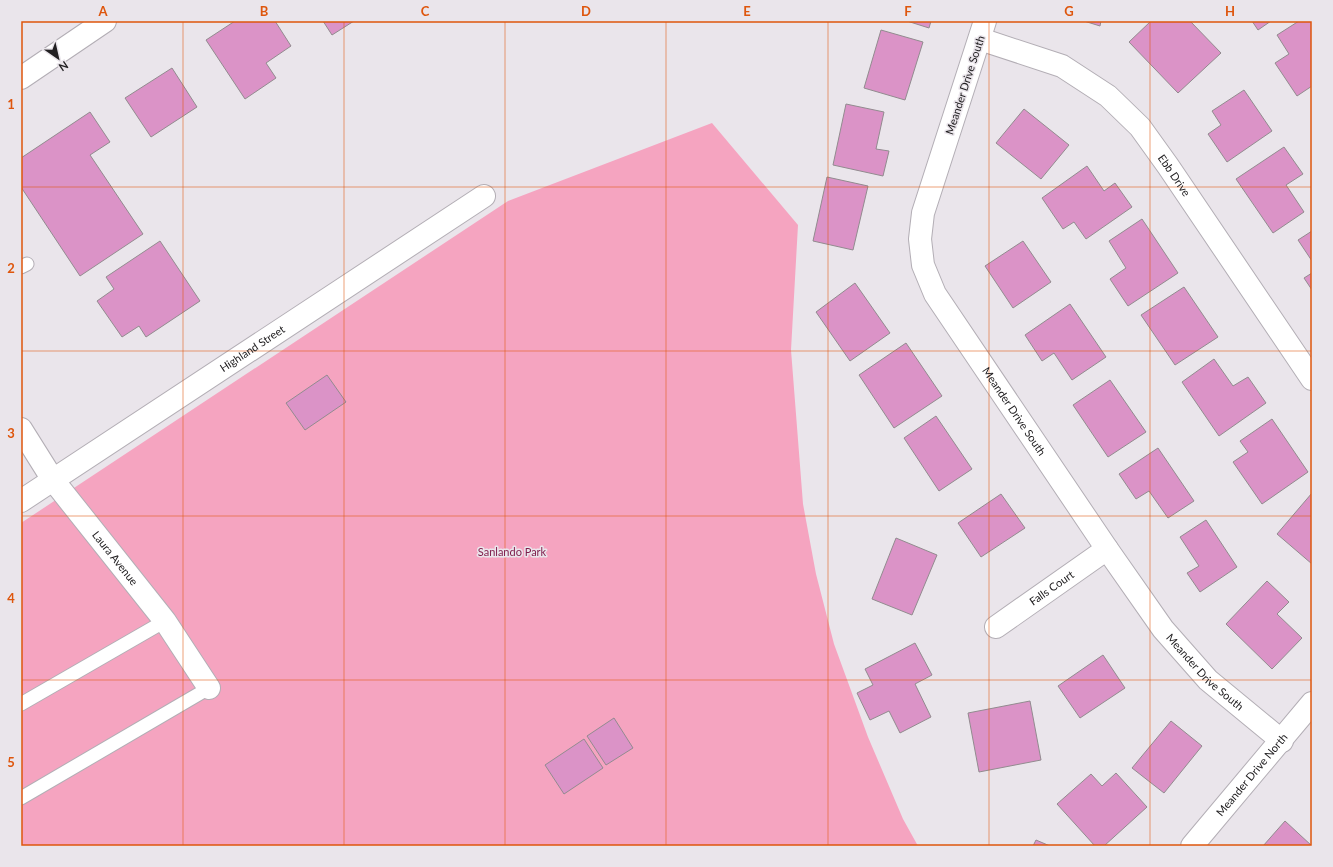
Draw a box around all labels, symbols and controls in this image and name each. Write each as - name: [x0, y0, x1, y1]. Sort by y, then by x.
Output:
- text: A: [97, 3, 108, 19]
- text: B: [260, 3, 269, 19]
- text: C: [421, 3, 430, 19]
- text: D: [581, 3, 591, 19]
- text: E: [743, 3, 751, 19]
- text: F: [904, 3, 912, 19]
- text: G: [1064, 3, 1074, 19]
- text: H: [1225, 3, 1235, 19]
- street label: Meander Drive South: [942, 34, 987, 136]
- north arrow: [38, 38, 78, 78]
- text: N: [57, 59, 71, 74]
- text: 1: [7, 96, 15, 112]
- street label: Ebb Drive: [1156, 152, 1194, 199]
- text: 2: [7, 260, 15, 276]
- street label: Highland Street: [217, 322, 287, 374]
- street label: Meander Drive South: [980, 364, 1049, 458]
- text: 3: [7, 425, 15, 441]
- street label: Laura Avenue: [90, 528, 141, 588]
- park label: Sanlando Park: [478, 545, 547, 558]
- street label: Falls Court: [1027, 567, 1076, 608]
- text: 4: [7, 590, 15, 606]
- street label: Meander Drive South: [1164, 631, 1246, 713]
- street label: Meander Drive North: [1213, 731, 1290, 818]
- text: 5: [7, 754, 15, 770]

